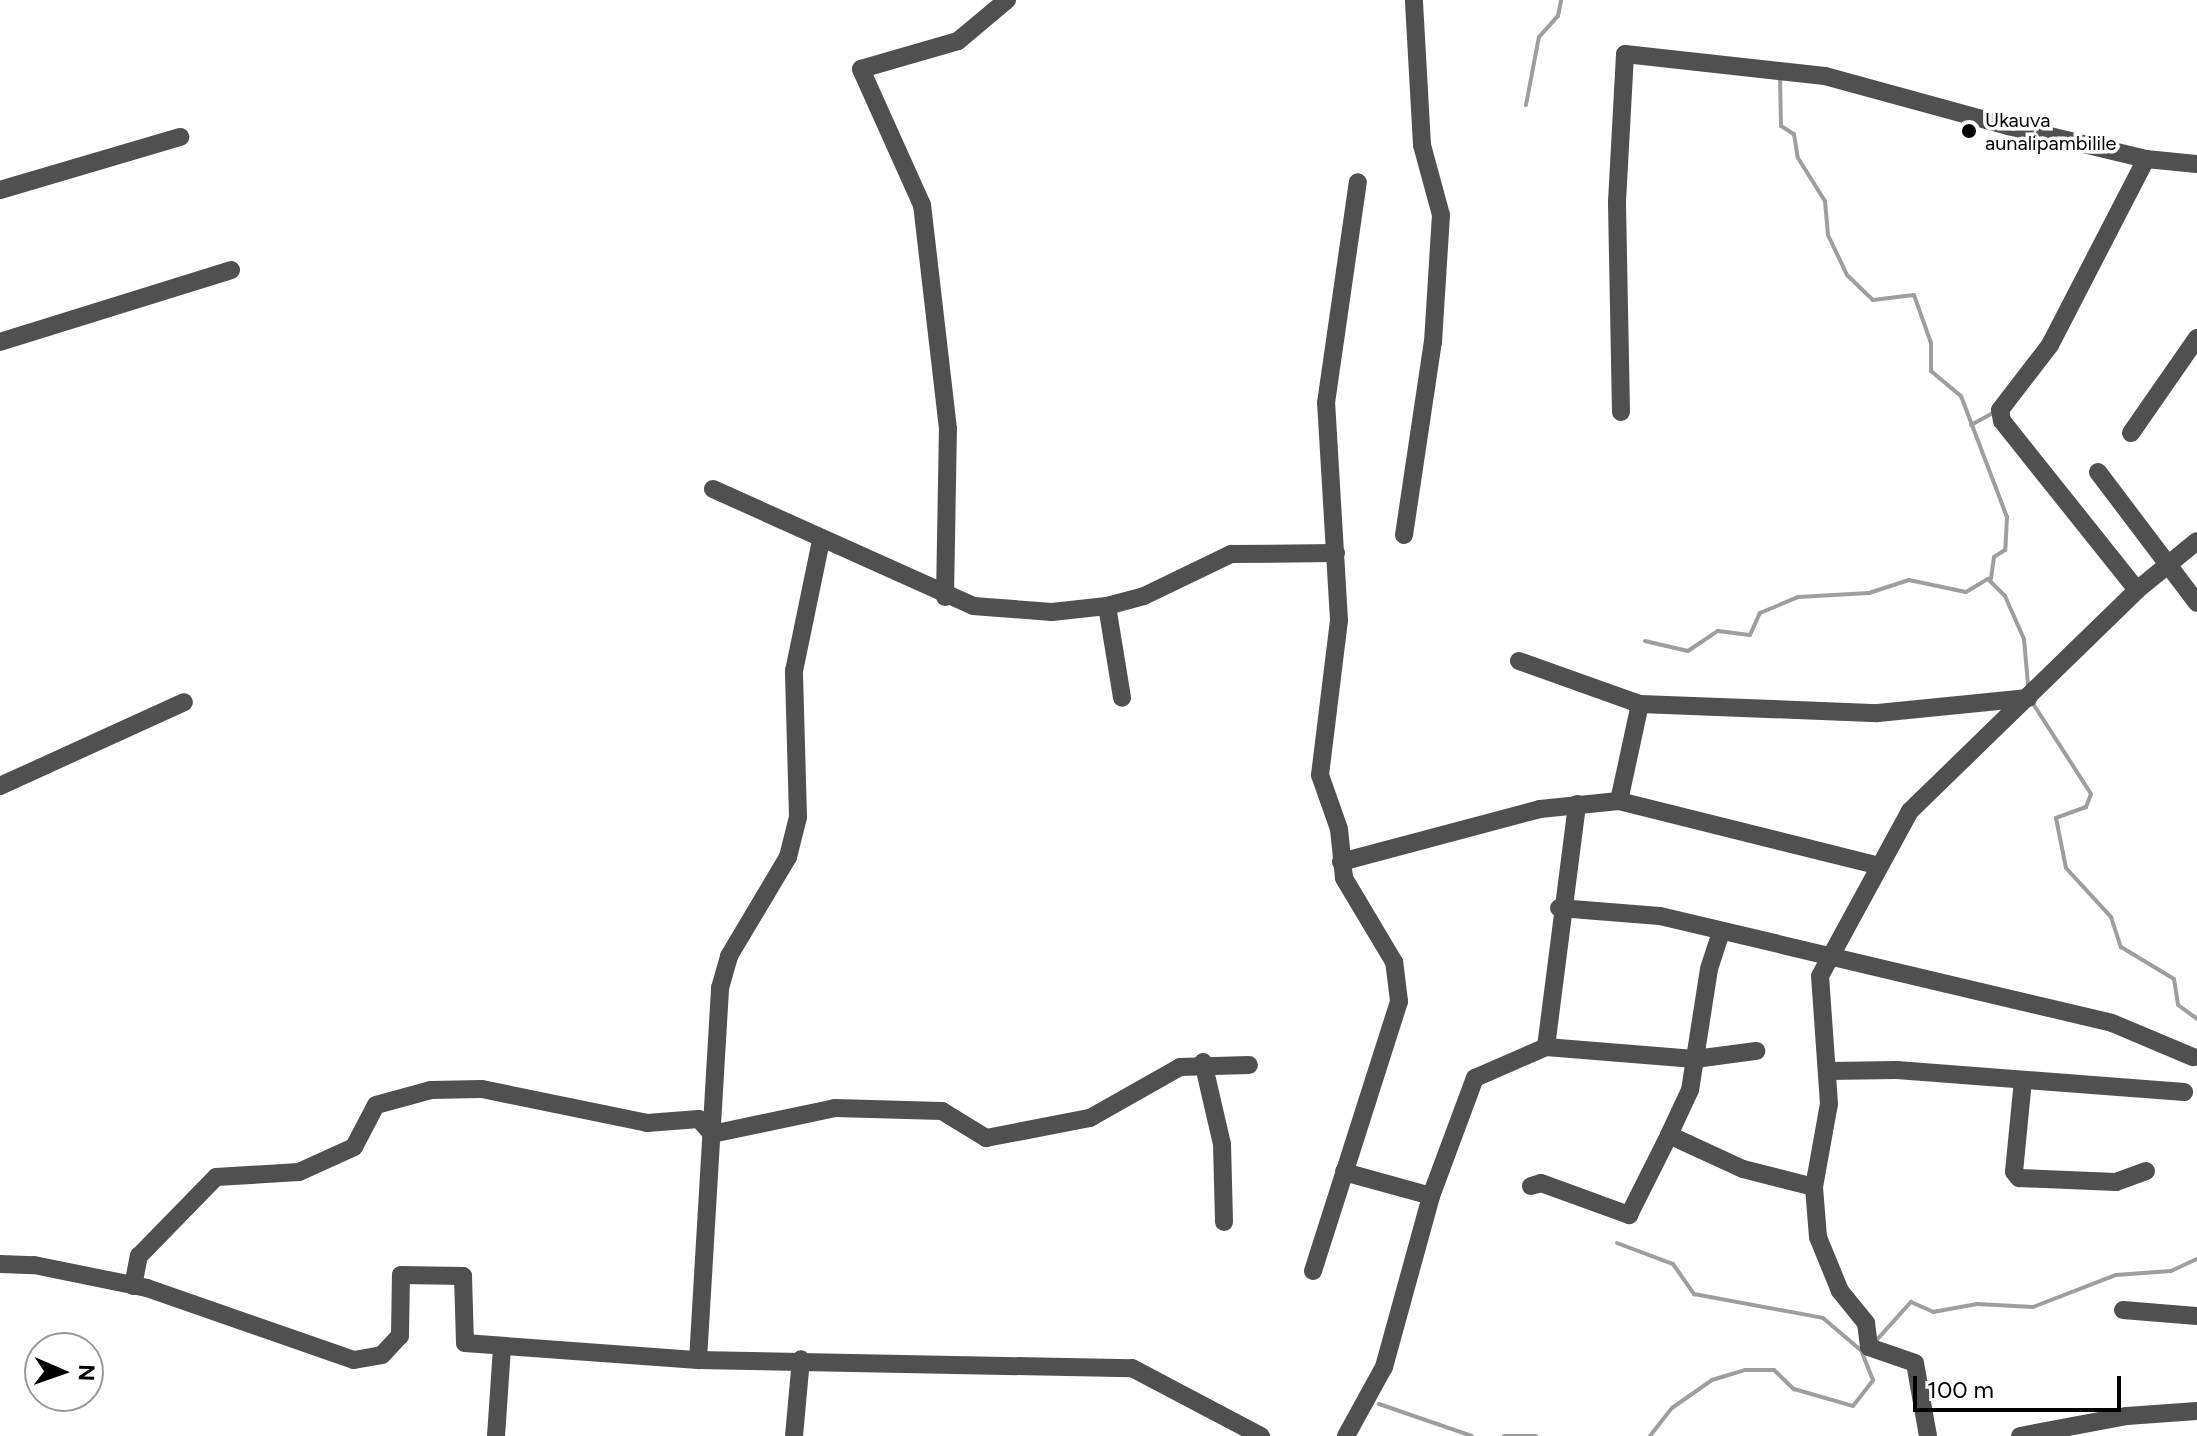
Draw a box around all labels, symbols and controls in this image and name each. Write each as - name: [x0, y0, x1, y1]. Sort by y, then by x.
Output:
- place label: Ukauva aunalipambilile: [1985, 108, 2117, 155]
- marker: Ukauva aunalipambilile: [1960, 122, 1978, 140]
- north arrow: [24, 1332, 104, 1412]
- scale bar: [1917, 1360, 2125, 1410]
- text: N: [73, 1364, 100, 1382]
- text: 100 m: [1927, 1375, 1994, 1404]

